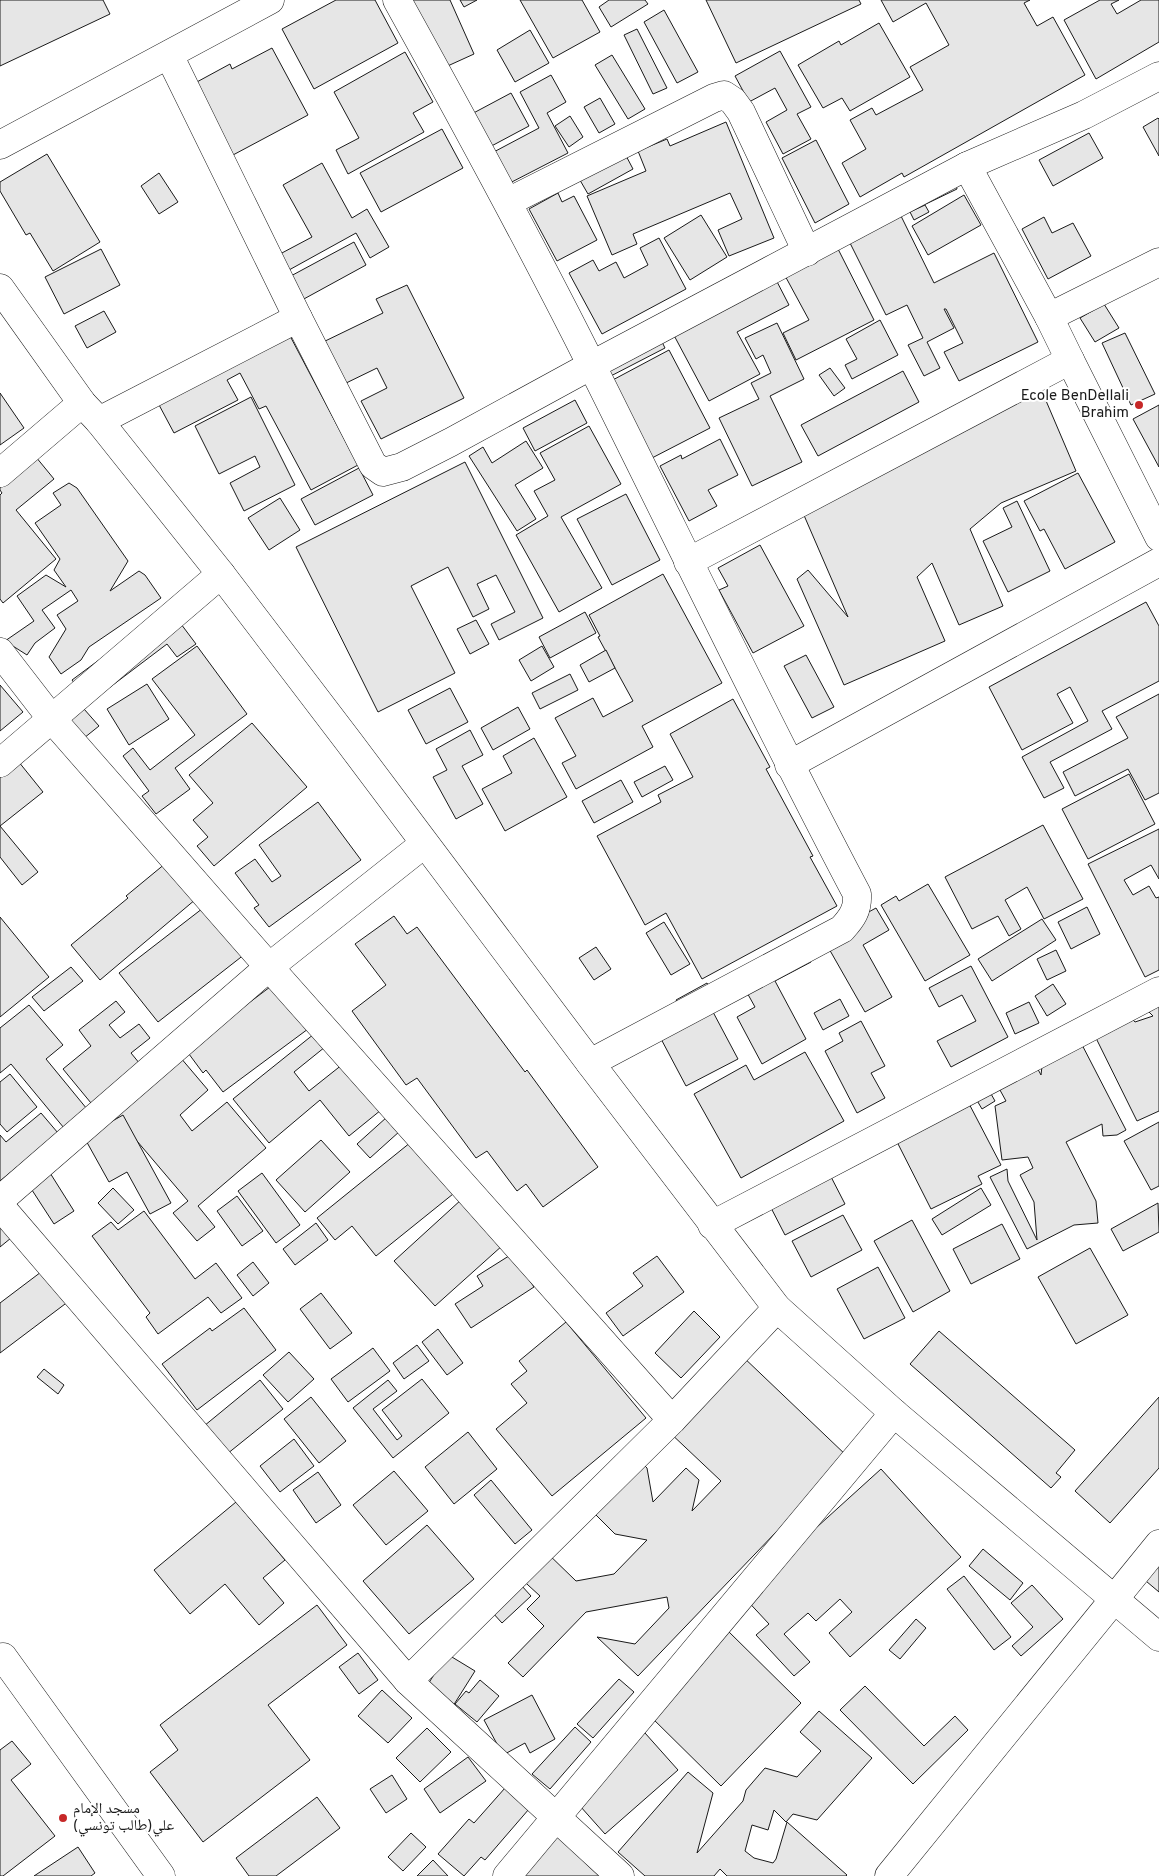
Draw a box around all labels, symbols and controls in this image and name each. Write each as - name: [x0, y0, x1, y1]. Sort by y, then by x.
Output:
- place label: Ecole BenDellali Brahim: [1021, 387, 1129, 423]
- marker: Ecole BenDellali Brahim: [1133, 399, 1145, 411]
- place label: مسجد الإمام علي(طالب تونسي): [73, 1800, 174, 1836]
- marker: مسجد الإمام علي(طالب تونسي): [57, 1812, 69, 1824]

